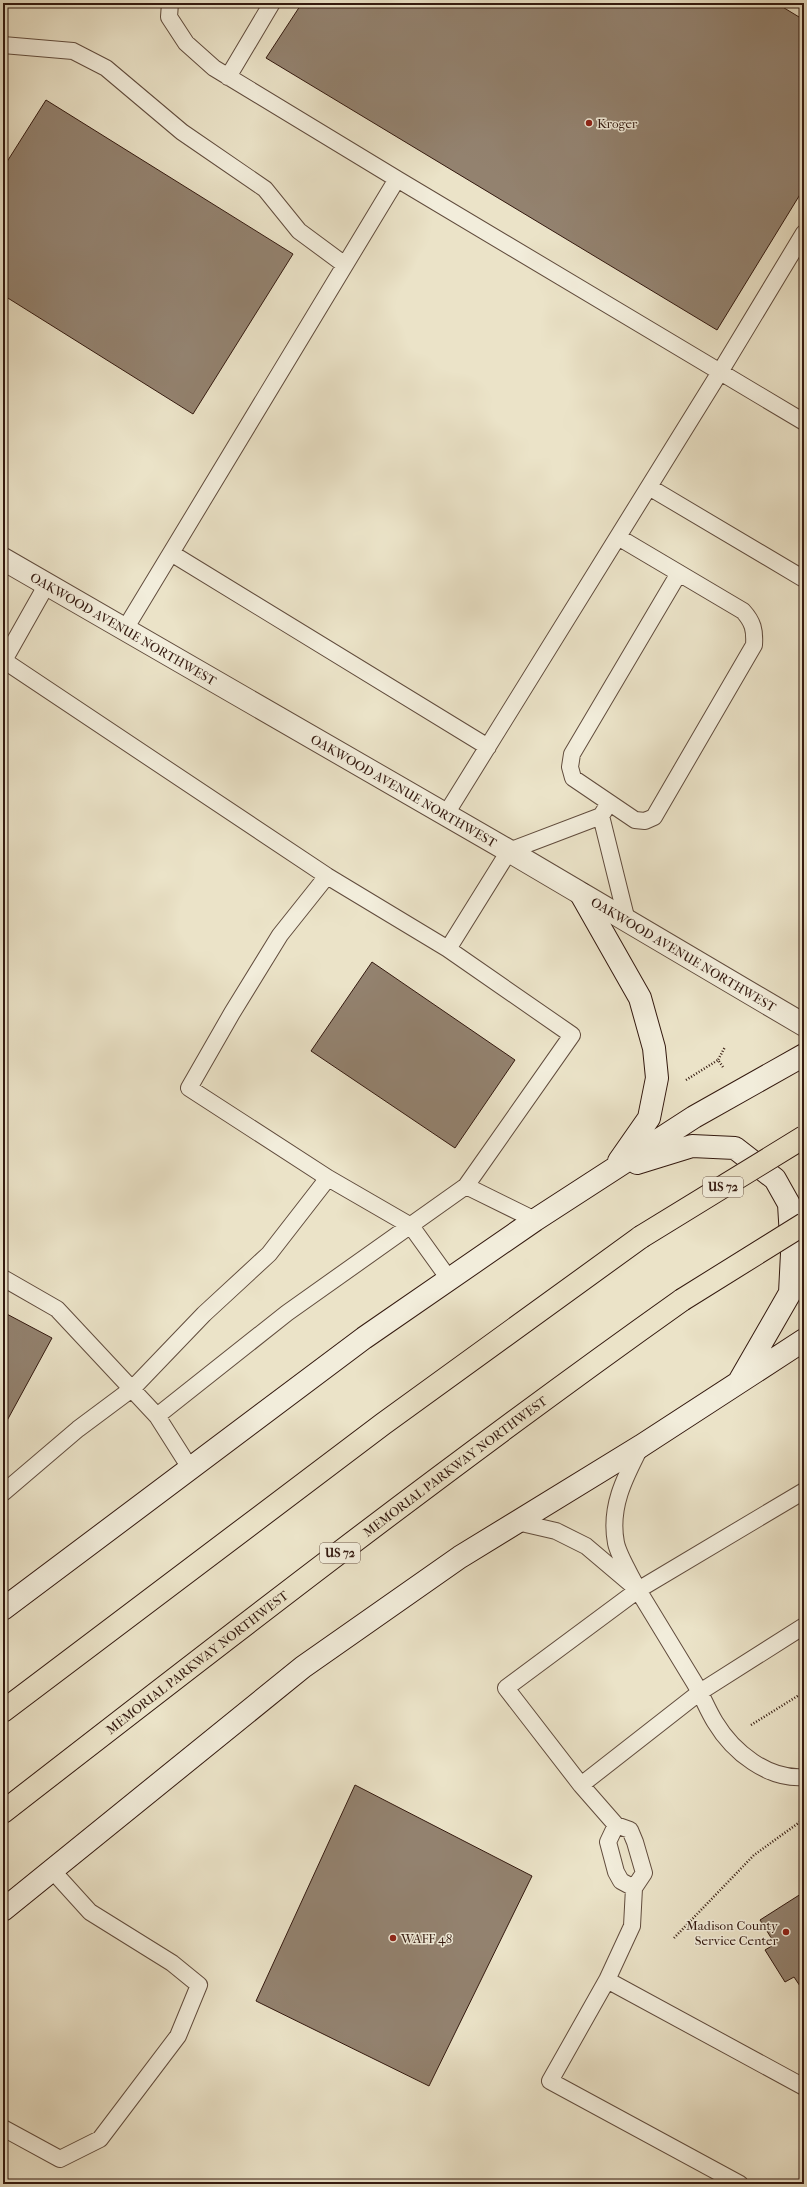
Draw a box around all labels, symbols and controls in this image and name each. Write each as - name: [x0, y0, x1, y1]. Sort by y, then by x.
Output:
- place label: Kroger: [597, 116, 638, 131]
- marker: Kroger: [584, 118, 594, 128]
- street label: OAKWOOD AVENUE NORTHWEST: [27, 569, 219, 689]
- street label: OAKWOOD AVENUE NORTHWEST: [308, 731, 500, 851]
- street label: OAKWOOD AVENUE NORTHWEST: [588, 894, 779, 1015]
- road number: US 72: [703, 1177, 743, 1197]
- street label: MEMORIAL PARKWAY NORTHWEST: [360, 1393, 550, 1540]
- road number: US 72: [320, 1543, 360, 1563]
- street label: MEMORIAL PARKWAY NORTHWEST: [103, 1588, 291, 1737]
- place label: Madison County Service Center: [686, 1918, 779, 1948]
- marker: Madison County Service Center: [781, 1927, 791, 1937]
- place label: WAFF 48: [400, 1931, 452, 1946]
- marker: WAFF 48: [388, 1933, 398, 1943]

